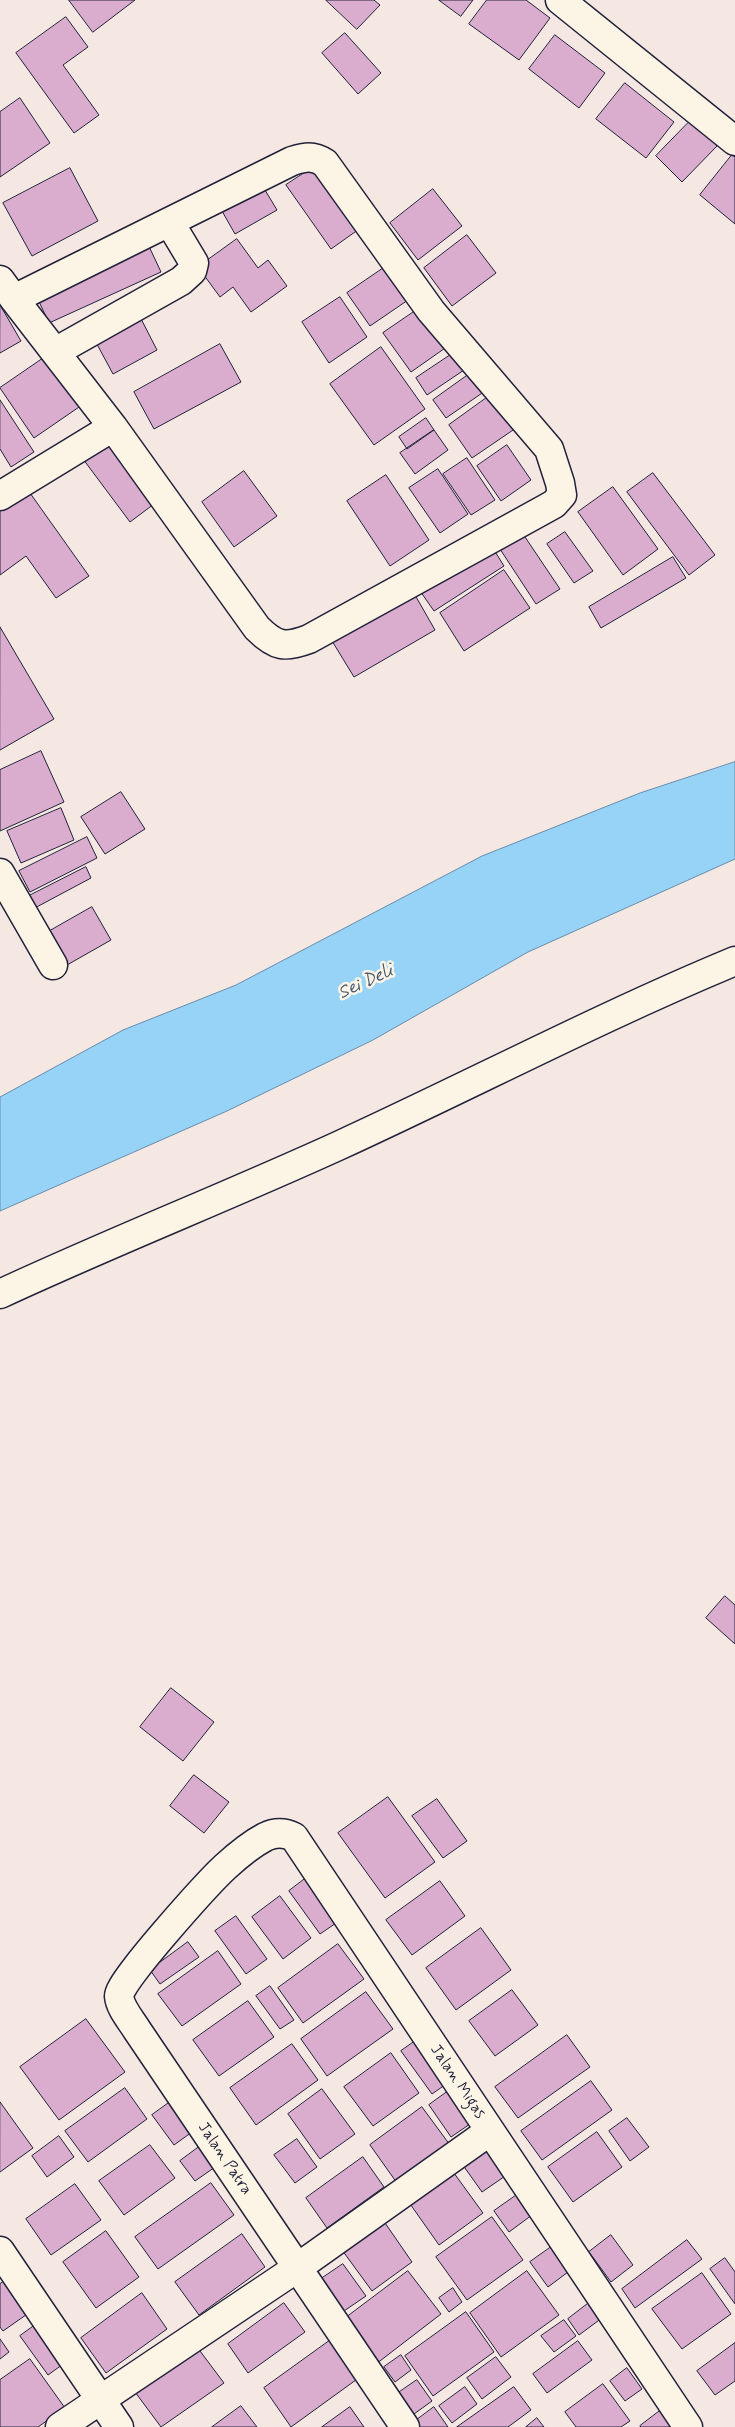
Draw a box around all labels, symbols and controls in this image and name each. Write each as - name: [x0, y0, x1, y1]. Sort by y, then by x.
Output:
- water label: Sei Deli: [335, 961, 397, 1005]
- street label: Jalan Migas: [425, 2041, 489, 2123]
- street label: Jalan Patra: [193, 2119, 255, 2199]

